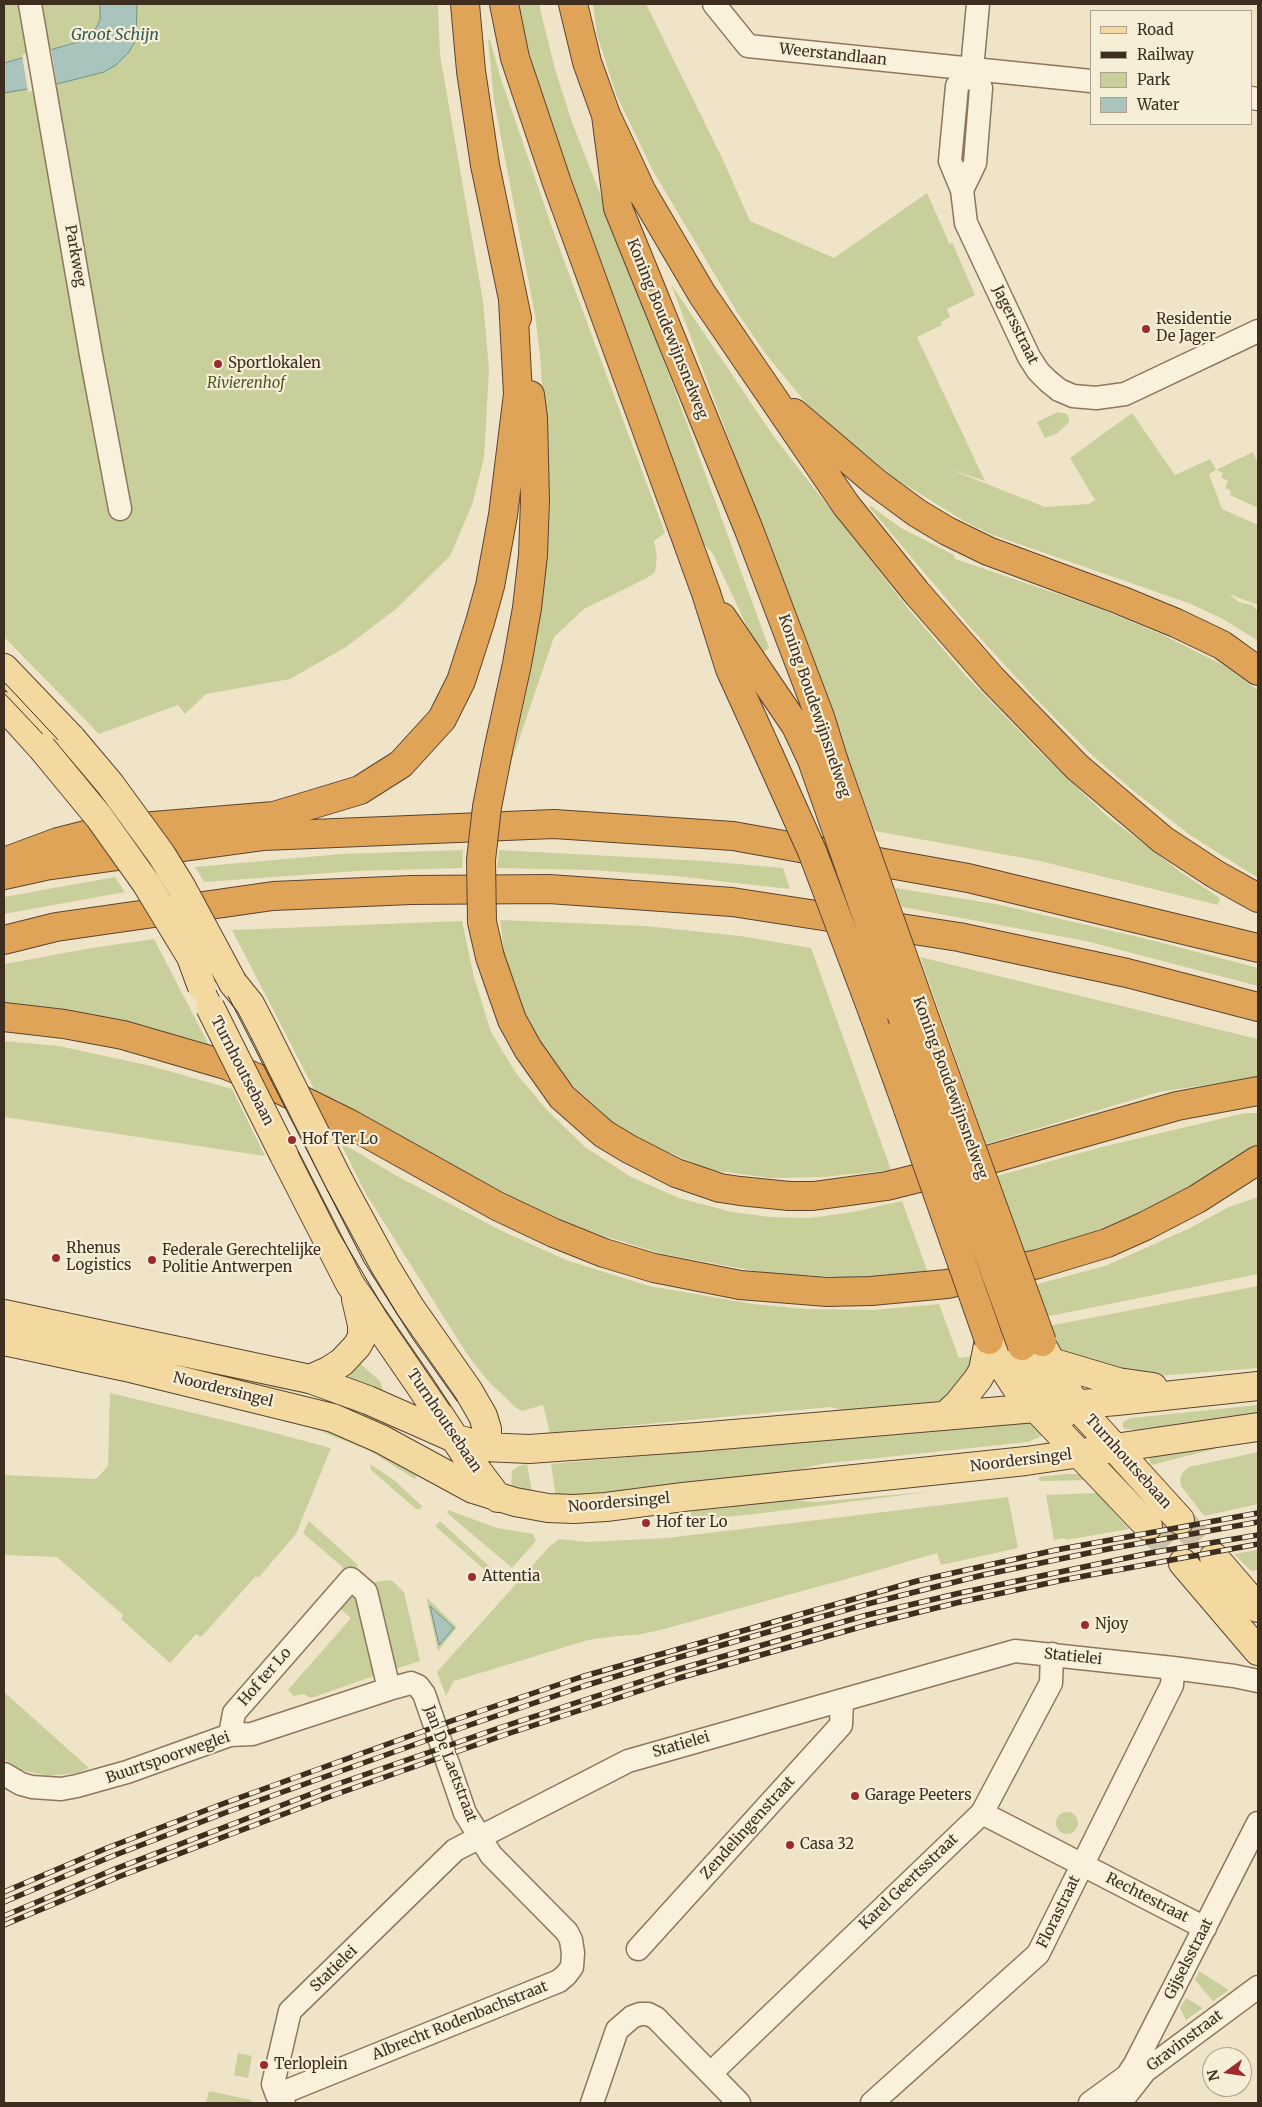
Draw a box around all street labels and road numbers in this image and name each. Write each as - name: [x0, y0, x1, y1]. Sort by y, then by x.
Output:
- street label: Weerstandlaan: [778, 40, 888, 70]
- street label: Parkweg: [61, 223, 89, 289]
- street label: Koning Boudewijnsnelweg: [623, 236, 711, 422]
- street label: Jagersstraat: [988, 283, 1042, 367]
- street label: Koning Boudewijnsnelweg: [774, 612, 854, 800]
- street label: Koning Boudewijnsnelweg: [909, 994, 991, 1182]
- street label: Turnhoutsebaan: [207, 1013, 277, 1129]
- street label: Turnhoutsebaan: [403, 1366, 485, 1476]
- street label: Noordersingel: [171, 1369, 275, 1411]
- street label: Turnhoutsebaan: [1081, 1411, 1175, 1513]
- street label: Noordersingel: [969, 1446, 1073, 1476]
- street label: Noordersingel: [567, 1490, 671, 1516]
- street label: Hof ter Lo: [235, 1644, 295, 1710]
- street label: Statielei: [1043, 1645, 1103, 1669]
- street label: Jan De Laetstraat: [420, 1703, 480, 1825]
- street label: Buurtspoorweglei: [104, 1728, 232, 1788]
- street label: Statielei: [650, 1728, 712, 1762]
- street label: Zendelingenstraat: [697, 1773, 799, 1883]
- street label: Karel Geertsstraat: [856, 1830, 962, 1934]
- street label: Rechtestraat: [1102, 1869, 1192, 1927]
- street label: Florastraat: [1034, 1873, 1084, 1951]
- street label: Gijselsstraat: [1161, 1915, 1217, 2003]
- street label: Statielei: [307, 1942, 361, 1996]
- street label: Albrecht Rodenbachstraat: [370, 1978, 550, 2064]
- street label: Gravinstraat: [1144, 2007, 1226, 2075]

